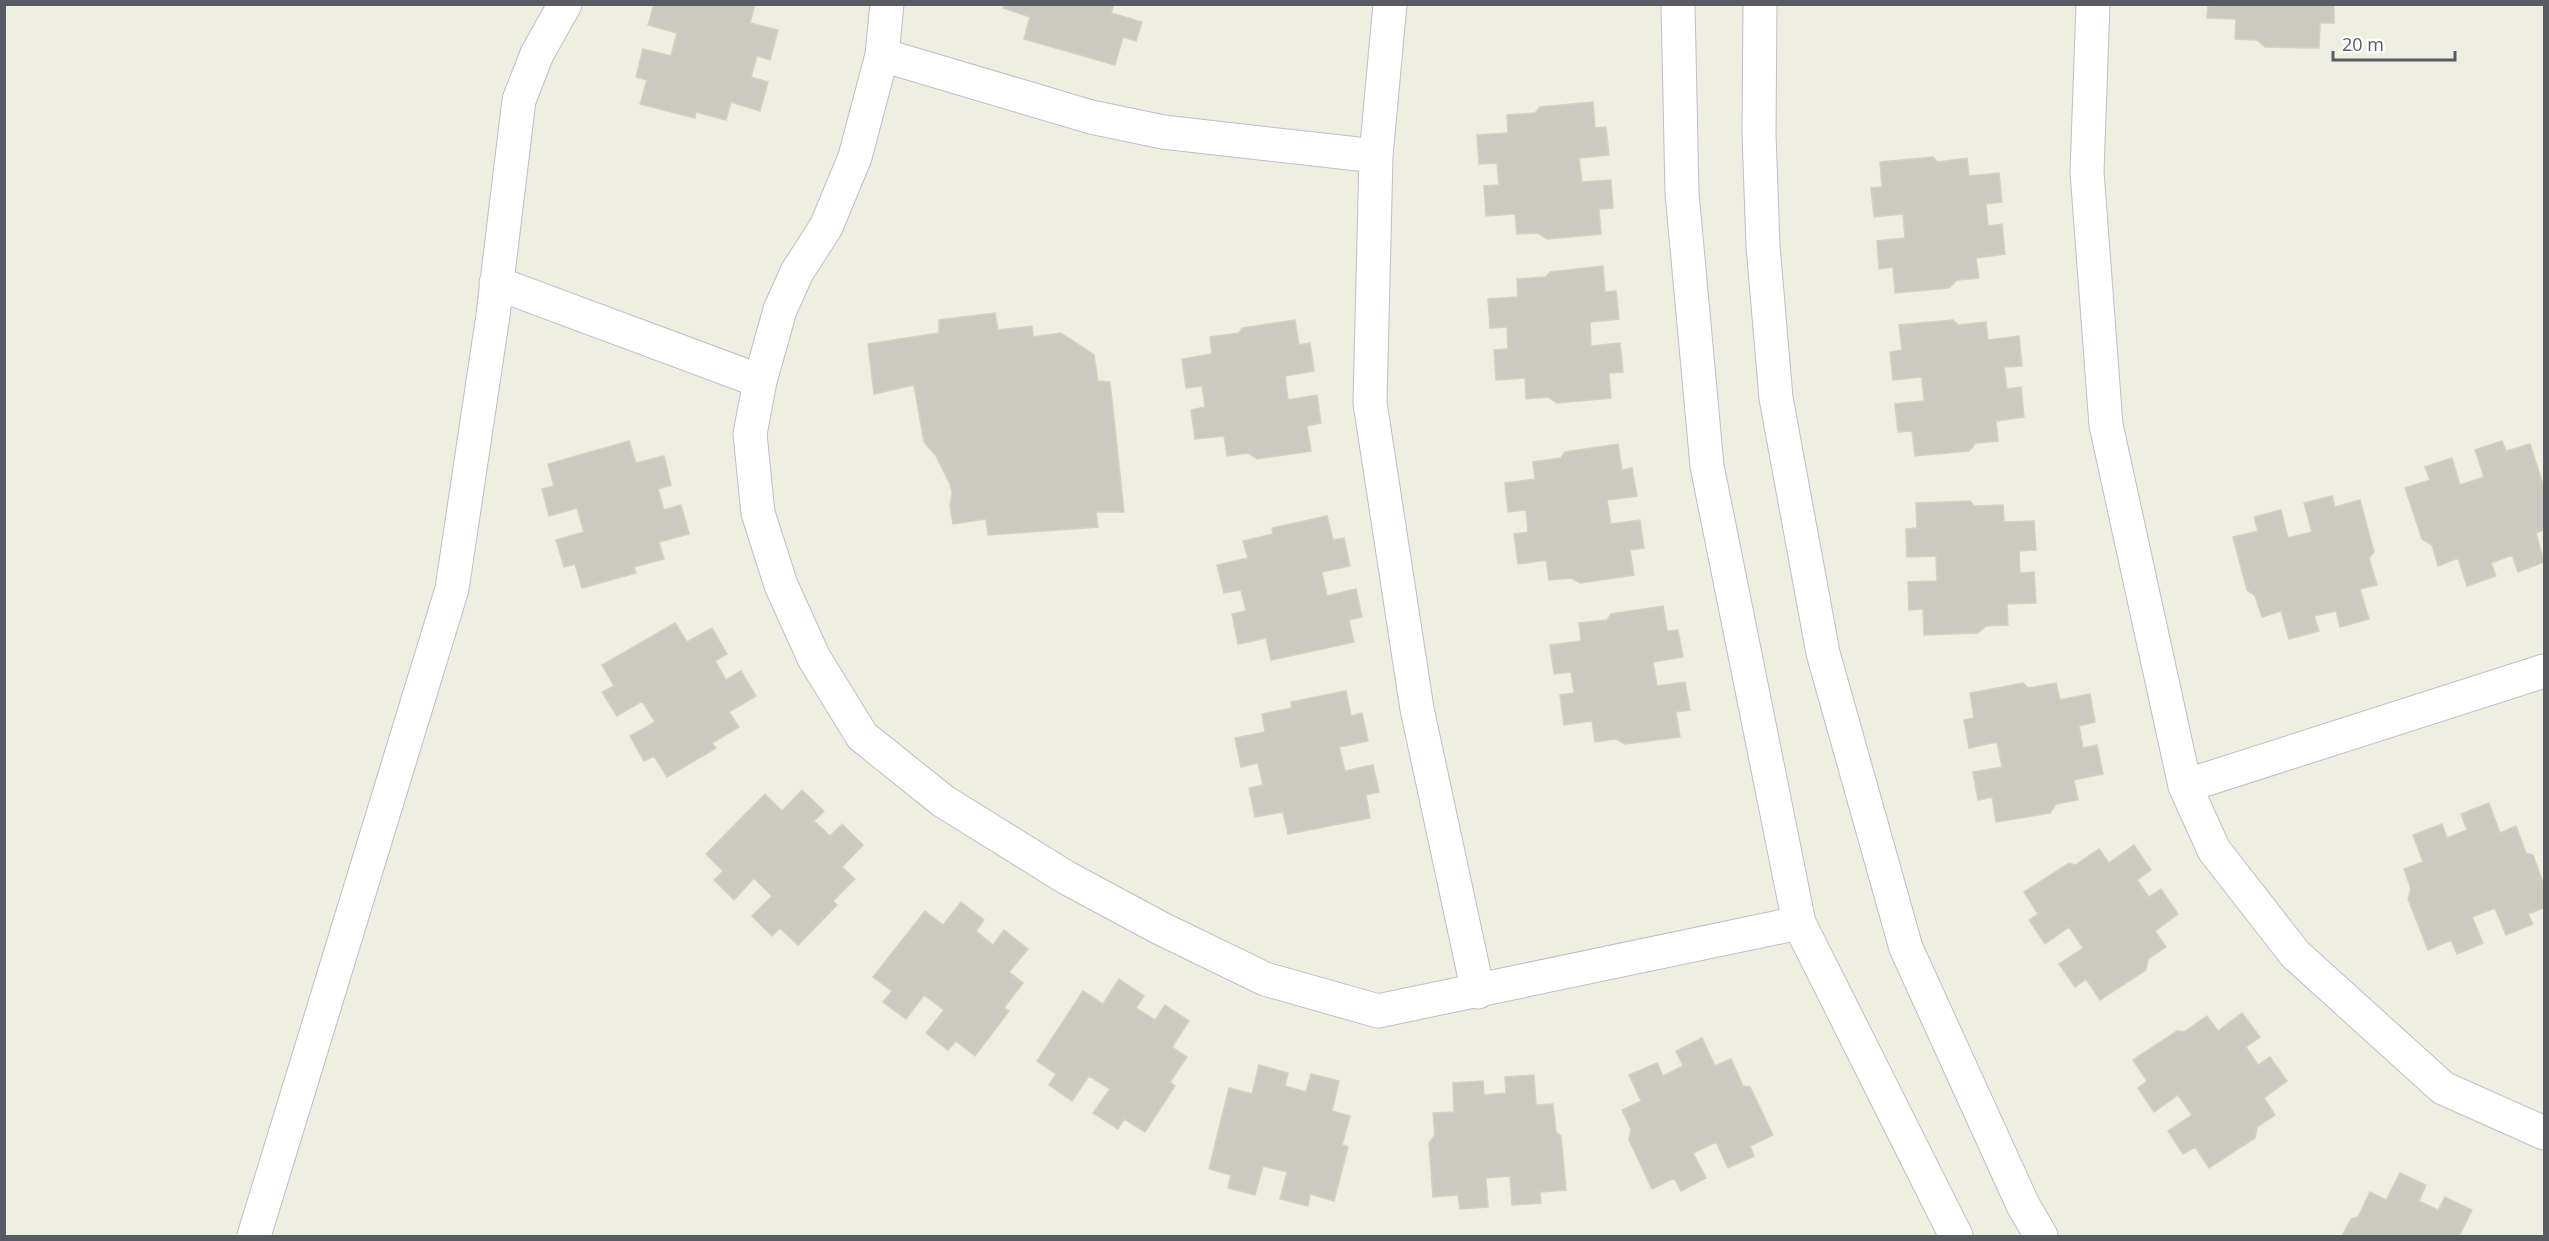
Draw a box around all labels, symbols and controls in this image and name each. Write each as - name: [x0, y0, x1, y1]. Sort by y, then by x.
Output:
- scale bar: [2333, 24, 2454, 62]
- text: 20 m: [2342, 32, 2384, 56]

